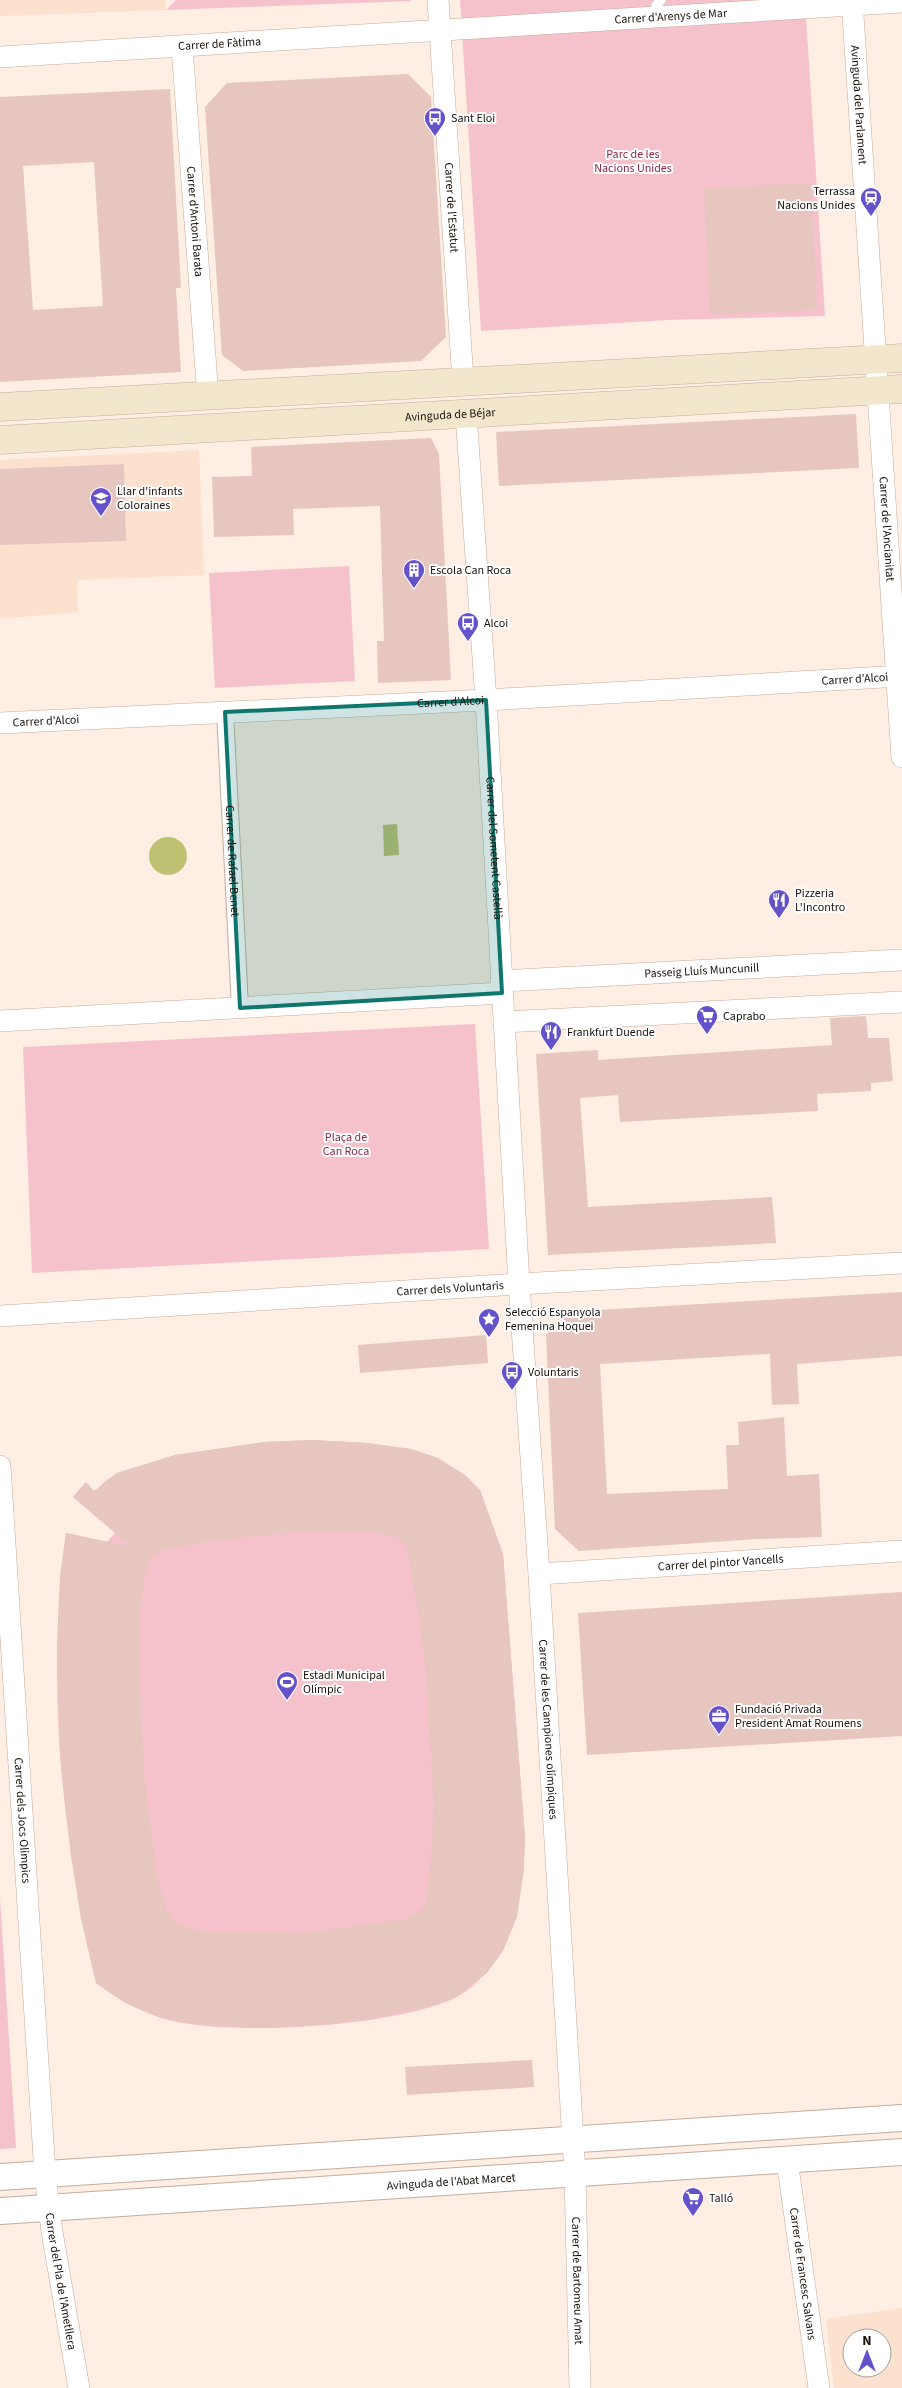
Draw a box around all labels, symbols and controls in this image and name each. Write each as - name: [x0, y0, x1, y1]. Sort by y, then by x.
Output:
- street label: Carrer d'Arenys de Mar: [614, 5, 728, 29]
- street label: Carrer de Fàtima: [178, 33, 262, 55]
- street label: Avinguda del Parlament: [846, 45, 871, 165]
- bus stop icon: Sant Eloi: [423, 106, 447, 137]
- place label: Sant Eloi: [451, 110, 495, 127]
- park label: Parc de les Nacions Unides: [594, 146, 672, 177]
- street label: Carrer de l'Estatut: [440, 162, 463, 253]
- street label: Carrer d'Antoni Barata: [182, 166, 207, 278]
- place label: Terrassa Nacions Unides: [777, 183, 855, 214]
- station icon: Terrassa Nacions Unides: [859, 186, 883, 217]
- street label: Avinguda de Béjar: [405, 404, 497, 426]
- street label: Carrer de l'Ancianitat: [874, 476, 898, 582]
- place label: Llar d'infants Coloraines: [117, 483, 183, 514]
- school or university icon: Llar d'infants Coloraines: [89, 486, 113, 517]
- building icon: Escola Can Roca: [402, 558, 426, 589]
- place label: Escola Can Roca: [430, 562, 511, 579]
- bus stop icon: Alcoi: [456, 611, 480, 642]
- place label: Alcoi: [484, 615, 508, 632]
- street label: Carrer d'Alcoi: [821, 669, 889, 690]
- street label: Carrer d'Alcoi: [417, 692, 484, 712]
- street label: Carrer d'Alcoi: [12, 711, 80, 731]
- street label: Carrer del Sometent Castellà: [481, 776, 506, 920]
- street label: Carrer de Rafael Benet: [221, 805, 243, 917]
- place label: Pizzeria L'Incontro: [795, 885, 845, 916]
- restaurant icon: Pizzeria L'Incontro: [767, 888, 791, 919]
- street label: Passeig Lluís Muncunill: [644, 959, 760, 982]
- supermarket icon: Caprabo: [695, 1004, 719, 1035]
- place label: Caprabo: [723, 1008, 766, 1025]
- restaurant icon: Frankfurt Duende: [539, 1020, 563, 1051]
- place label: Frankfurt Duende: [567, 1024, 655, 1041]
- park label: Plaça de Can Roca: [323, 1129, 369, 1160]
- street label: Carrer dels Voluntaris: [396, 1277, 504, 1301]
- place label: Selecció Espanyola Femenina Hoquei: [505, 1304, 601, 1335]
- place icon: Selecció Espanyola Femenina Hoquei: [477, 1307, 501, 1338]
- bus stop icon: Voluntaris: [500, 1360, 524, 1391]
- place label: Voluntaris: [528, 1364, 579, 1381]
- street label: Carrer del pintor Vancells: [657, 1551, 784, 1575]
- street label: Carrer de les Campiones olímpiques: [534, 1639, 562, 1820]
- place label: Estadi Municipal Olímpic: [303, 1667, 385, 1698]
- sports icon: Estadi Municipal Olímpic: [275, 1670, 299, 1701]
- place label: Fundació Privada President Amat Roumens: [735, 1701, 861, 1732]
- office icon: Fundació Privada President Amat Roumens: [707, 1704, 731, 1735]
- street label: Carrer dels Jocs Olimpics: [10, 1757, 35, 1884]
- street label: Avinguda de l'Abat Marcet: [386, 2169, 516, 2195]
- supermarket icon: Talló: [681, 2186, 705, 2217]
- place label: Talló: [709, 2190, 733, 2207]
- street label: Carrer de Francesc Salvans: [785, 2207, 820, 2341]
- street label: Carrer del Pla de l'Ametllera: [41, 2212, 80, 2351]
- street label: Carrer de Bartomeu Amat: [567, 2217, 587, 2345]
- north arrow: [842, 2328, 892, 2378]
- text: N: [862, 2331, 872, 2351]

